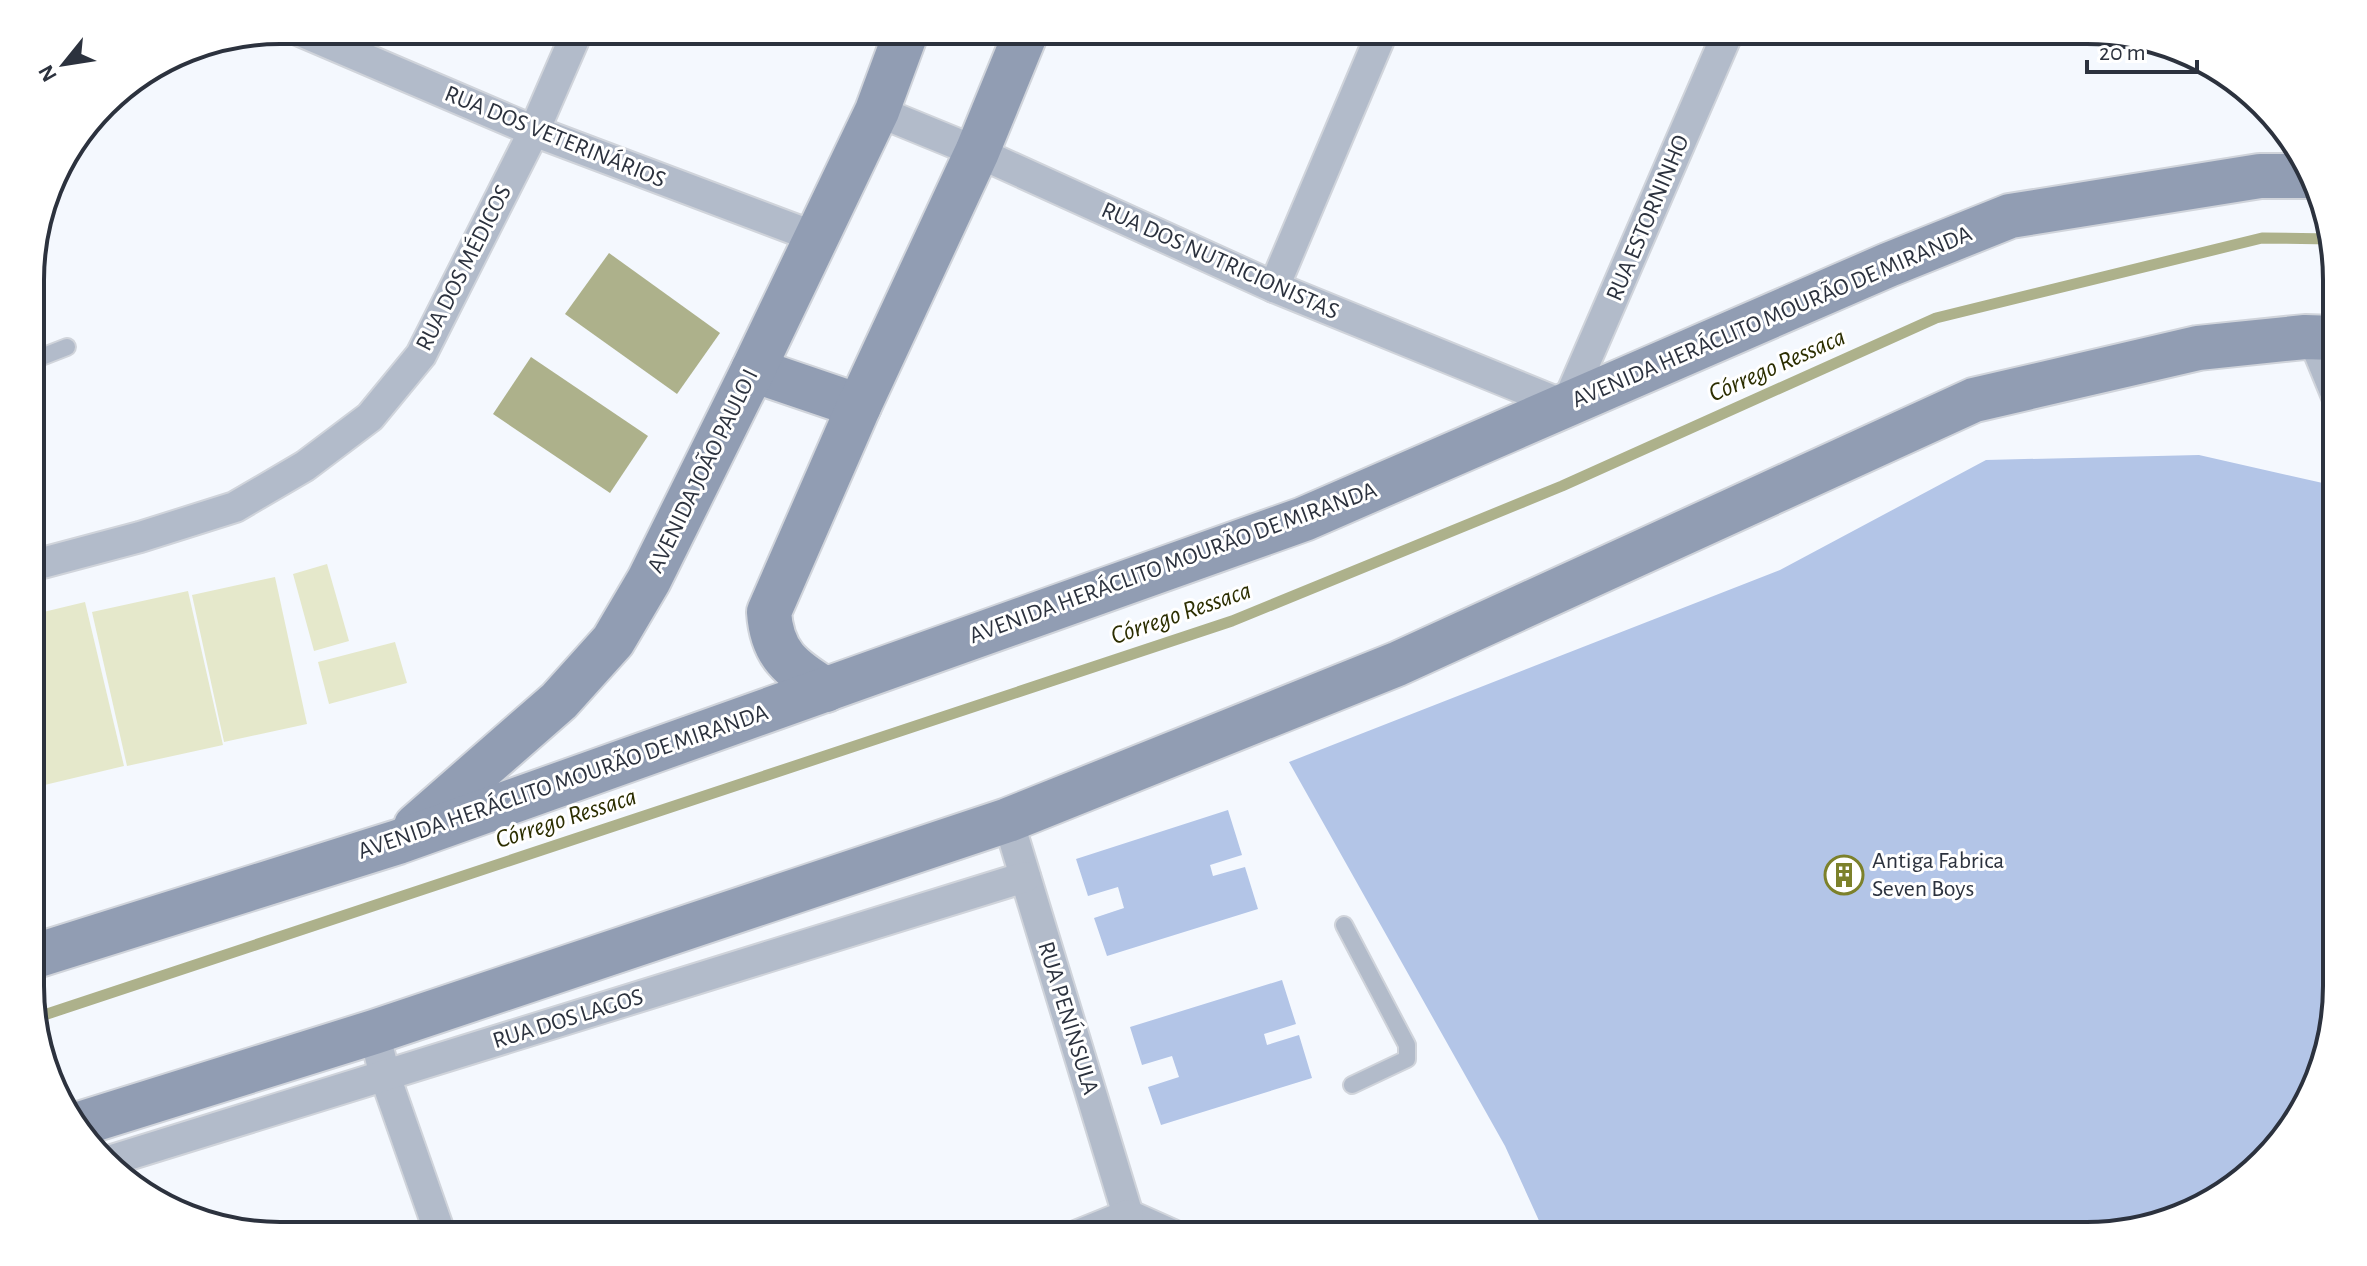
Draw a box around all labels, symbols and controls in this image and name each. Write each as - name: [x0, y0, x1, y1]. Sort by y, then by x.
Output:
- north arrow: [24, 24, 104, 104]
- scale bar: [2087, 24, 2197, 74]
- text: 20 m: [2099, 41, 2146, 65]
- text: N: [34, 61, 61, 86]
- street label: RUA DOS VETERINÁRIOS: [441, 80, 670, 192]
- street label: RUA ESTORNINHO: [1602, 132, 1694, 304]
- street label: RUA DOS MÉDICOS: [410, 180, 516, 355]
- street label: RUA DOS NUTRICIONISTAS: [1098, 198, 1342, 324]
- street label: AVENIDA HERÁCLITO MOURÃO DE MIRANDA: [1568, 220, 1976, 412]
- water label: Córrego Ressaca: [1705, 323, 1849, 407]
- street label: AVENIDA JOÃO PAULO I: [641, 364, 763, 577]
- street label: AVENIDA HERÁCLITO MOURÃO DE MIRANDA: [965, 476, 1380, 648]
- water label: Córrego Ressaca: [1107, 577, 1255, 649]
- street label: AVENIDA HERÁCLITO MOURÃO DE MIRANDA: [354, 698, 771, 864]
- water label: Córrego Ressaca: [492, 783, 640, 853]
- place label: Antiga Fabrica Seven Boys: [1872, 849, 2004, 901]
- building icon: Antiga Fabrica Seven Boys: [1823, 854, 1865, 896]
- street label: RUA PENÍNSULA: [1033, 938, 1105, 1098]
- street label: RUA DOS LAGOS: [490, 985, 646, 1053]

